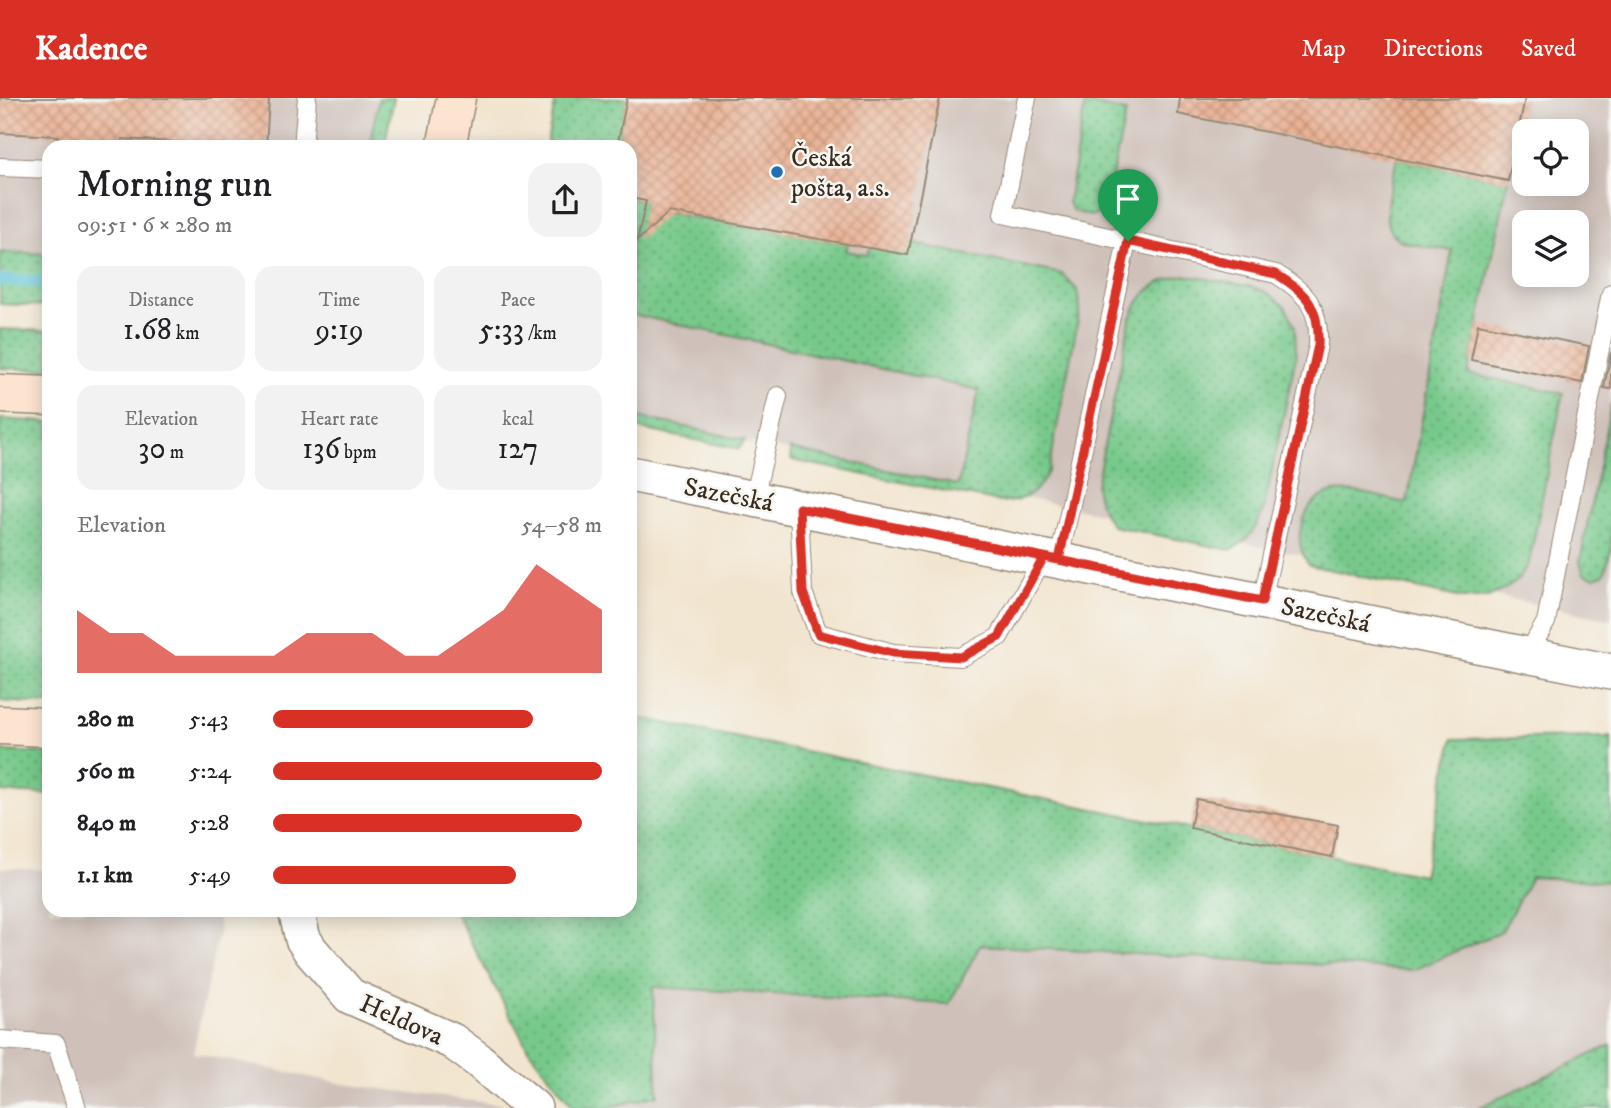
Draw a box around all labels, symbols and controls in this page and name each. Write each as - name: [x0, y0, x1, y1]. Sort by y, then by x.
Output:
- text: Kadence: [35, 29, 147, 70]
- text: Map: [1301, 34, 1346, 64]
- text: Directions: [1384, 34, 1483, 64]
- text: Saved: [1521, 34, 1576, 64]
- map controls: [1512, 119, 1589, 287]
- button: locate: [1512, 119, 1589, 196]
- place label: Česká pošta, a.s.: [790, 141, 890, 205]
- text: Morning run: [77, 161, 272, 209]
- button: share: [528, 163, 602, 237]
- marker: Česká pošta, a.s.: [769, 164, 785, 180]
- pin: [1098, 169, 1158, 241]
- icon: arrive: [1109, 180, 1147, 218]
- button: layers: [1512, 210, 1589, 287]
- text: 09:51 · 6 × 280 m: [77, 211, 232, 240]
- text: Distance: [128, 289, 194, 312]
- text: Time: [319, 289, 360, 312]
- text: Pace: [500, 289, 535, 312]
- text: 1.68: [123, 312, 172, 349]
- text: 9:19: [315, 312, 364, 349]
- text: 5:33: [479, 312, 524, 349]
- text: km: [172, 322, 199, 345]
- text: /km: [524, 322, 557, 345]
- text: Elevation: [124, 408, 198, 431]
- text: Heart rate: [301, 408, 378, 431]
- text: kcal: [502, 408, 533, 431]
- text: 30: [138, 431, 166, 468]
- text: 136: [302, 431, 340, 468]
- text: 127: [497, 431, 538, 468]
- text: m: [166, 441, 184, 464]
- text: bpm: [340, 441, 377, 464]
- street label: Sazečská: [681, 471, 776, 520]
- text: Elevation: [77, 511, 166, 540]
- text: 54–58 m: [521, 511, 602, 540]
- street label: Sazečská: [1278, 590, 1373, 641]
- text: 280 m: [77, 705, 134, 734]
- text: 5:43: [189, 705, 228, 734]
- text: 560 m: [77, 757, 135, 786]
- text: 5:24: [189, 757, 231, 786]
- text: 840 m: [77, 809, 136, 838]
- text: 5:28: [189, 809, 229, 838]
- text: 1.1 km: [77, 861, 133, 890]
- text: 5:49: [189, 861, 231, 890]
- street label: Heldova: [354, 987, 448, 1053]

